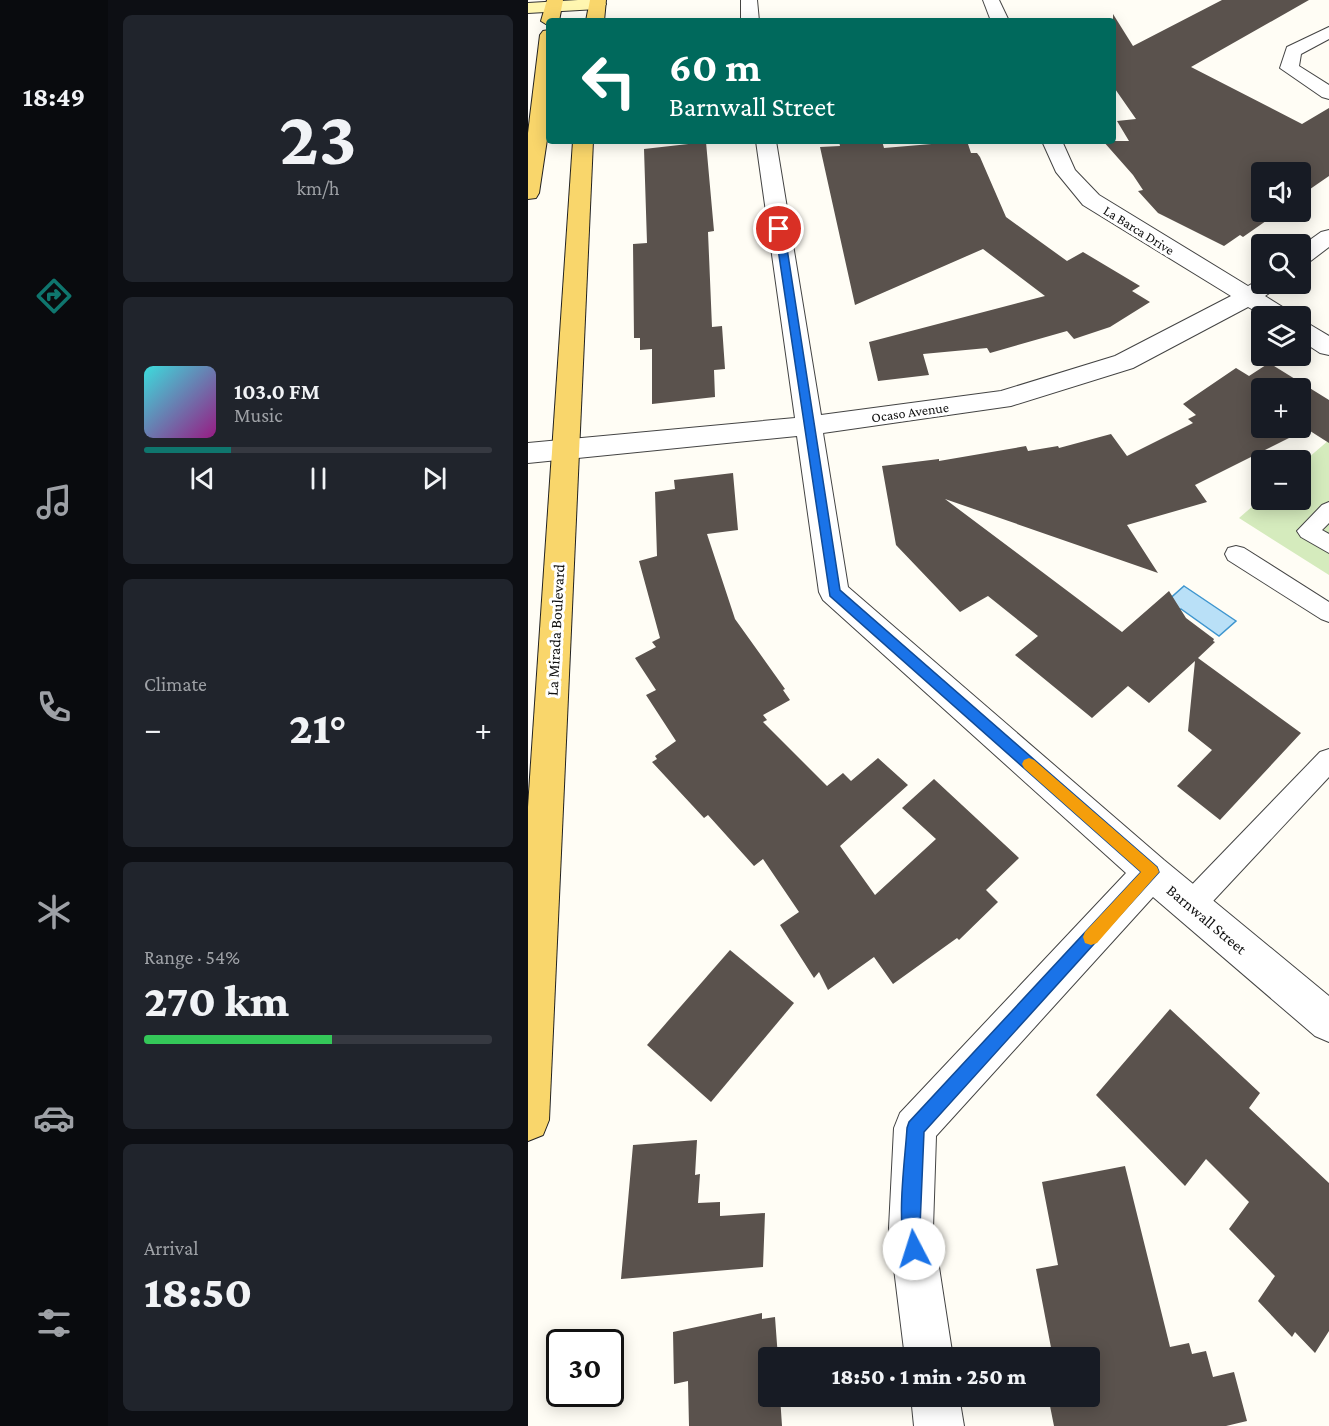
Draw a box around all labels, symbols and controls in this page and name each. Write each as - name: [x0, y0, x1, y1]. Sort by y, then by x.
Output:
- icon: left: [570, 42, 648, 120]
- text: 60 m: [669, 43, 761, 90]
- text: 18:49: [23, 82, 85, 112]
- text: Barnwall Street: [669, 92, 835, 122]
- text: 23: [279, 94, 357, 181]
- map controls: [1251, 162, 1311, 510]
- button: sound: [1251, 162, 1311, 222]
- text: km/h: [296, 177, 340, 199]
- street label: La Barca Drive: [1101, 202, 1177, 258]
- pin: [753, 203, 804, 254]
- icon: arrive: [762, 212, 795, 245]
- button: search: [1251, 234, 1311, 294]
- icon: directions: [33, 275, 75, 317]
- button: layers: [1251, 306, 1311, 366]
- button: +: [1251, 378, 1311, 438]
- text: 103.0 FM: [234, 379, 320, 404]
- street label: Ocaso Avenue: [870, 399, 950, 425]
- text: Music: [234, 404, 283, 426]
- button: −: [1251, 450, 1311, 510]
- icon: previous: [186, 462, 219, 495]
- icon: pause: [302, 462, 335, 495]
- icon: next: [418, 462, 451, 495]
- icon: music: [33, 481, 75, 523]
- street label: La Mirada Boulevard: [544, 563, 567, 697]
- text: Climate: [144, 673, 207, 695]
- icon: phone: [33, 686, 75, 728]
- text: 21°: [289, 703, 347, 753]
- text: −: [144, 710, 161, 747]
- text: +: [475, 710, 492, 747]
- street label: Barnwall Street: [1164, 881, 1250, 958]
- icon: climate: [33, 891, 75, 933]
- text: Range · 54%: [144, 946, 240, 968]
- text: 270 km: [144, 976, 289, 1026]
- icon: car: [33, 1097, 75, 1139]
- position arrow: [882, 1217, 946, 1281]
- text: Arrival: [144, 1237, 198, 1259]
- text: 18:50: [144, 1267, 252, 1317]
- icon: filters: [33, 1302, 75, 1344]
- speed limit sign: 30: [546, 1329, 624, 1407]
- text: 18:50 · 1 min · 250 m: [832, 1364, 1026, 1389]

